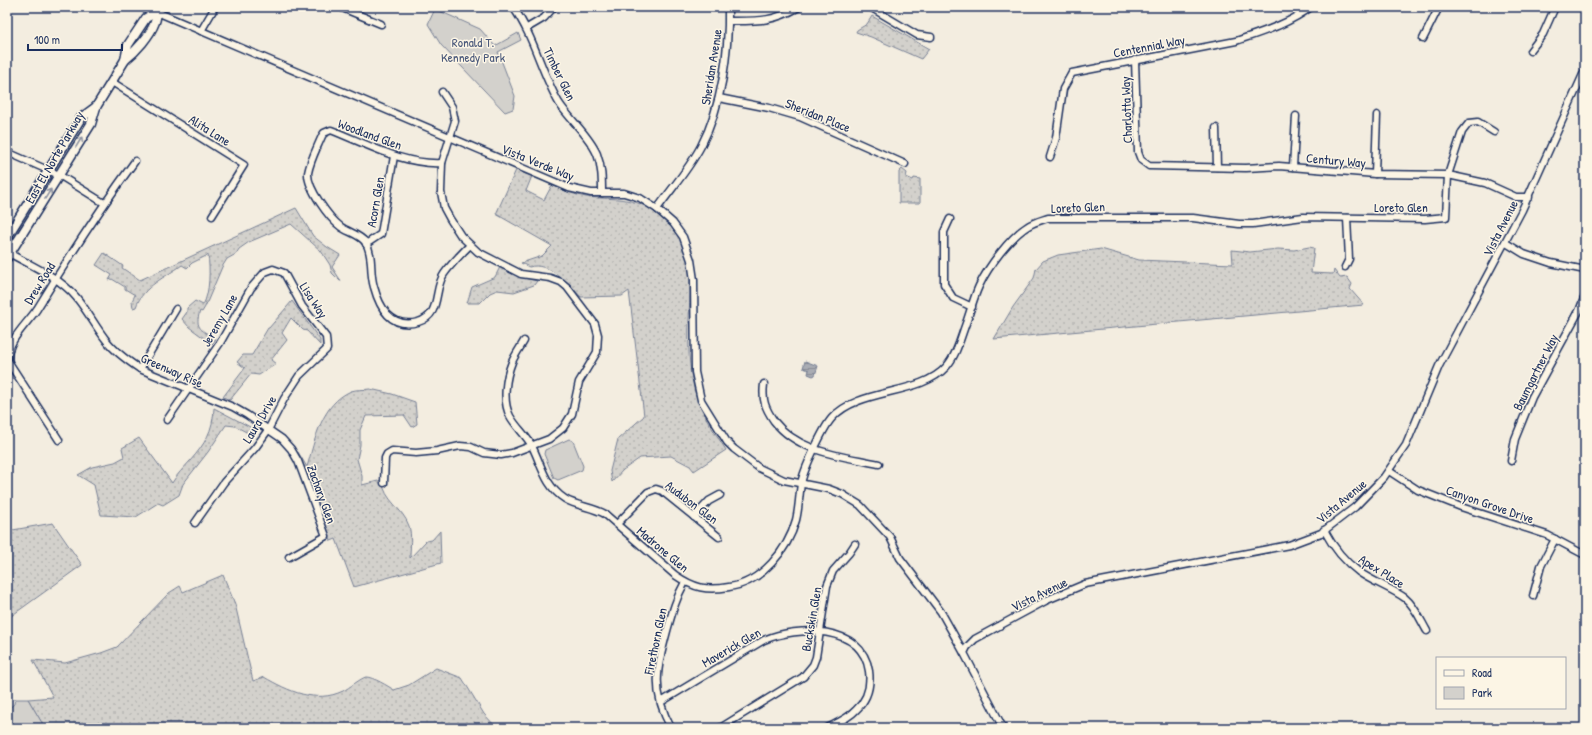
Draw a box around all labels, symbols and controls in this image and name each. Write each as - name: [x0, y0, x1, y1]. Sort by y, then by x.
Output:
- scale bar: [28, 26, 122, 52]
- street label: Sheridan Avenue: [696, 28, 726, 106]
- street label: Centennial Way: [1112, 30, 1187, 62]
- text: 100 m: [34, 31, 60, 48]
- park label: Ronald T. Kennedy Park: [441, 33, 506, 66]
- street label: Timber Glen: [539, 44, 581, 104]
- street label: Charlotta Way: [1116, 76, 1136, 144]
- street label: Sheridan Place: [783, 94, 853, 136]
- street label: East El Norte Parkway: [20, 107, 88, 206]
- street label: Alita Lane: [186, 110, 234, 150]
- street label: Woodland Glen: [336, 114, 405, 154]
- one-way arrow: [76, 136, 84, 148]
- street label: Vista Verde Way: [499, 139, 578, 185]
- street label: Century Way: [1305, 148, 1367, 172]
- street label: Acorn Glen: [362, 175, 388, 229]
- one-way arrow: [44, 188, 52, 200]
- street label: Loreto Glen: [1051, 197, 1105, 217]
- street label: Vista Avenue: [1478, 197, 1522, 259]
- street label: Loreto Glen: [1374, 198, 1428, 216]
- street label: Drew Road: [19, 258, 59, 308]
- street label: Lisa Way: [296, 279, 333, 322]
- street label: Jeremy Lane: [197, 290, 241, 350]
- street label: Baumgartner Way: [1508, 330, 1562, 413]
- street label: Greenway Rise: [138, 348, 206, 392]
- street label: Laura Drive: [238, 392, 280, 446]
- street label: Zachary Glen: [303, 462, 341, 526]
- street label: Vista Avenue: [1312, 475, 1370, 527]
- street label: Audubon Glen: [662, 476, 722, 528]
- street label: Canyon Grove Drive: [1444, 481, 1536, 527]
- street label: Madrone Glen: [633, 522, 693, 576]
- street label: Apex Place: [1356, 550, 1408, 592]
- street label: Vista Avenue: [1008, 573, 1070, 615]
- street label: Buckskin Glen: [796, 585, 826, 653]
- street label: Firethorn Glen: [639, 606, 671, 677]
- street label: Maverick Glen: [698, 623, 764, 671]
- legend: [1436, 657, 1566, 709]
- text: Road: [1472, 664, 1492, 681]
- text: Park: [1472, 684, 1492, 701]

